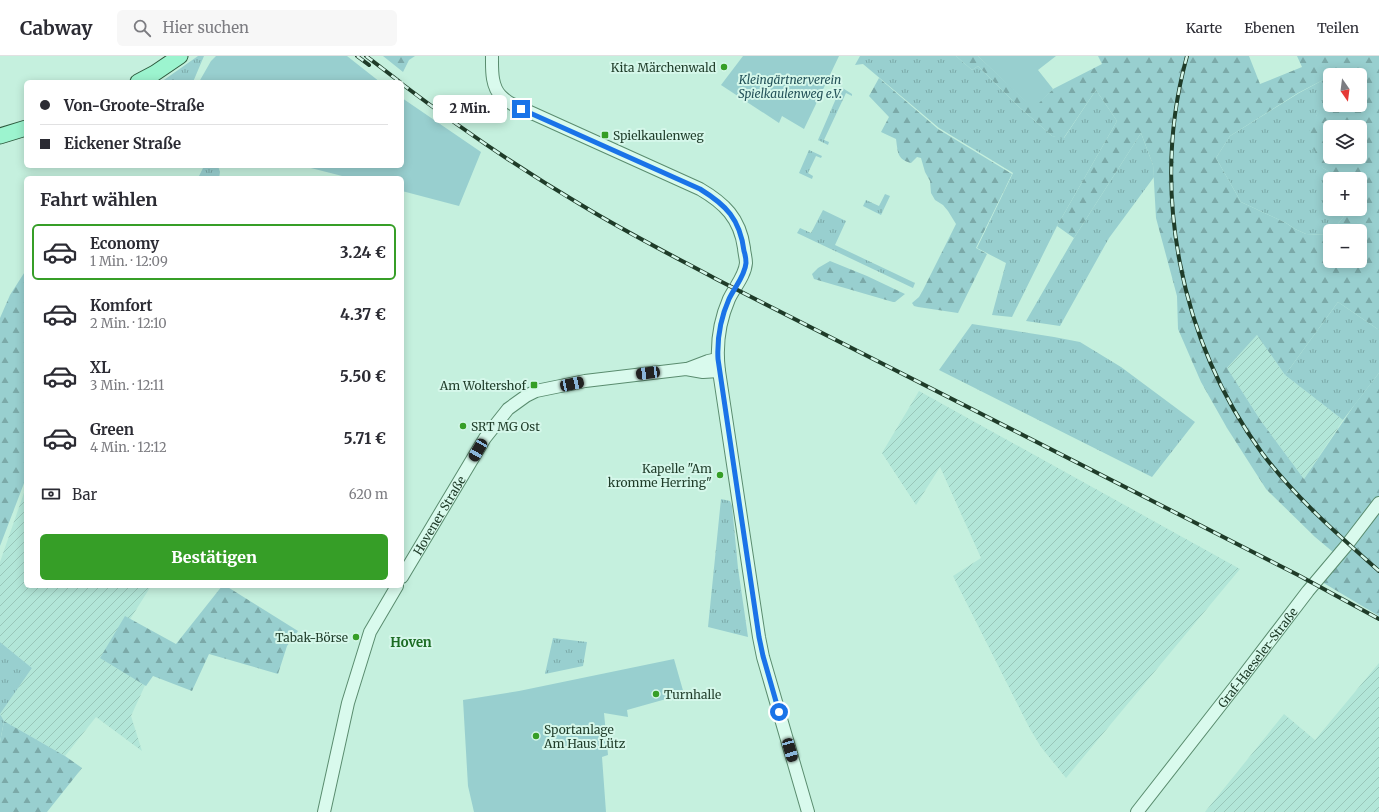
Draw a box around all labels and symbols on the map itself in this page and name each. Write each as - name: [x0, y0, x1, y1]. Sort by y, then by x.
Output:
- place label: Kita Märchenwald: [611, 60, 716, 75]
- marker: Kita Märchenwald: [719, 62, 729, 72]
- north arrow: [1323, 68, 1367, 112]
- park label: Kleingärtnerverein Spielkaulenweg e.V.: [738, 72, 842, 101]
- callout: 2 Min.: [433, 95, 507, 123]
- route end: [512, 100, 530, 118]
- place label: Spielkaulenweg: [613, 128, 705, 143]
- marker: Spielkaulenweg: [600, 130, 610, 140]
- car: [635, 366, 661, 380]
- car: [559, 376, 585, 392]
- place label: Am Woltershof: [439, 378, 526, 393]
- marker: Am Woltershof: [529, 380, 539, 390]
- place label: SRT MG Ost: [471, 419, 540, 434]
- marker: SRT MG Ost: [458, 421, 468, 431]
- car: [467, 437, 489, 463]
- place label: Kapelle "Am kromme Herring": [608, 461, 712, 490]
- marker: Kapelle "Am kromme Herring": [715, 470, 725, 480]
- street label: Hovener Straße: [410, 473, 468, 557]
- street label: Graf-Haeseler-Straße: [1214, 604, 1300, 710]
- place label: Tabak-Börse: [275, 630, 348, 645]
- marker: Tabak-Börse: [351, 632, 361, 642]
- district label: Hoven: [390, 634, 432, 651]
- place label: Turnhalle: [664, 687, 721, 702]
- marker: Turnhalle: [651, 689, 661, 699]
- route start: [770, 703, 788, 721]
- place label: Sportanlage Am Haus Lütz: [543, 722, 626, 751]
- marker: Sportanlage Am Haus Lütz: [531, 731, 541, 741]
- car: [781, 737, 799, 763]

